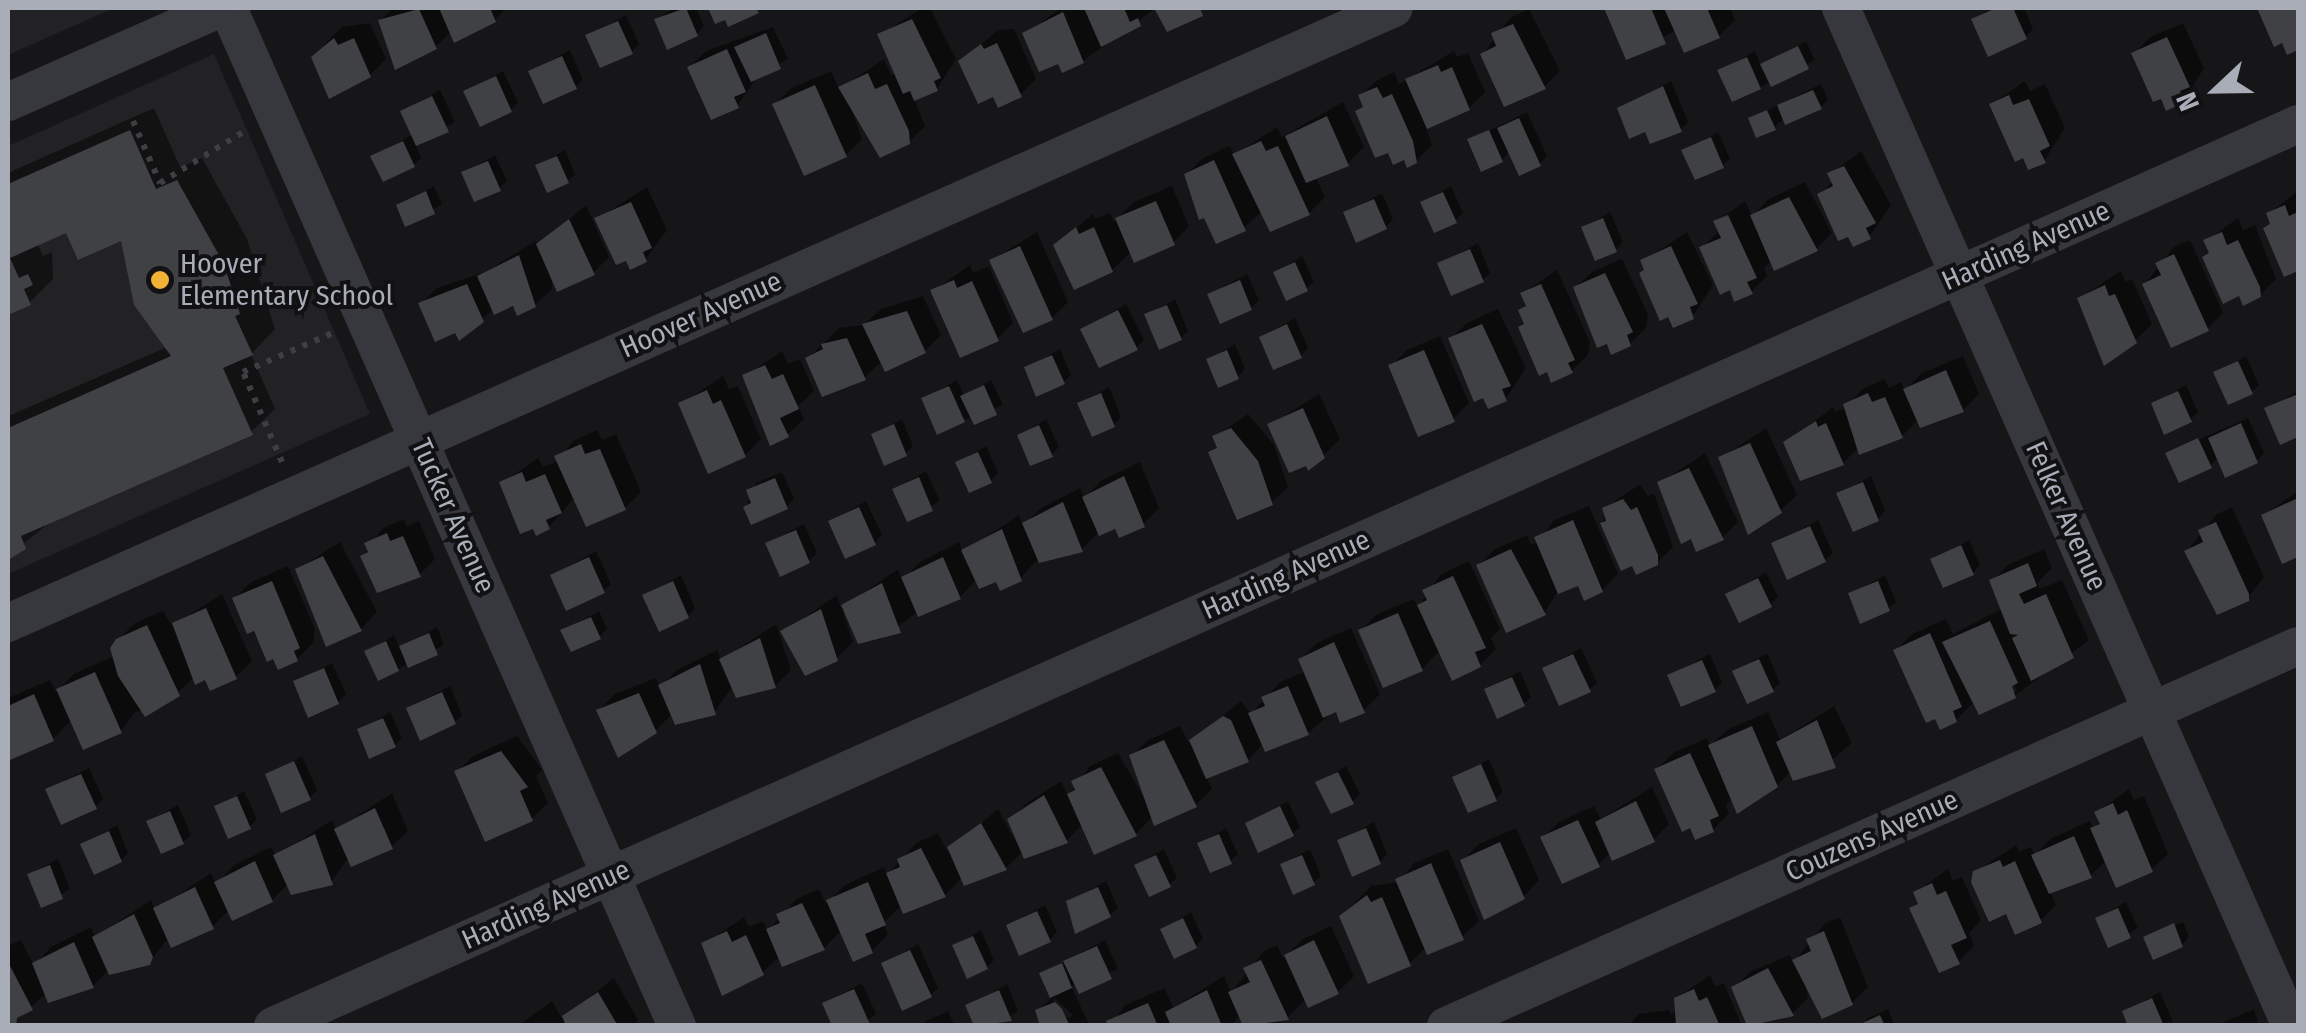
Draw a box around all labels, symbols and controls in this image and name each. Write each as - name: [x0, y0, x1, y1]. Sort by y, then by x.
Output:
- north arrow: [2166, 40, 2266, 140]
- text: N: [2169, 87, 2206, 115]
- street label: Harding Avenue: [1937, 194, 2115, 298]
- place label: Hoover Elementary School: [180, 247, 393, 313]
- street label: Hoover Avenue: [615, 264, 787, 366]
- marker: Hoover Elementary School: [149, 269, 171, 291]
- street label: Tucker Avenue: [404, 434, 502, 598]
- street label: Felker Avenue: [2018, 436, 2114, 596]
- street label: Harding Avenue: [1197, 523, 1375, 627]
- street label: Couzens Avenue: [1781, 783, 1963, 889]
- street label: Harding Avenue: [457, 853, 635, 957]

